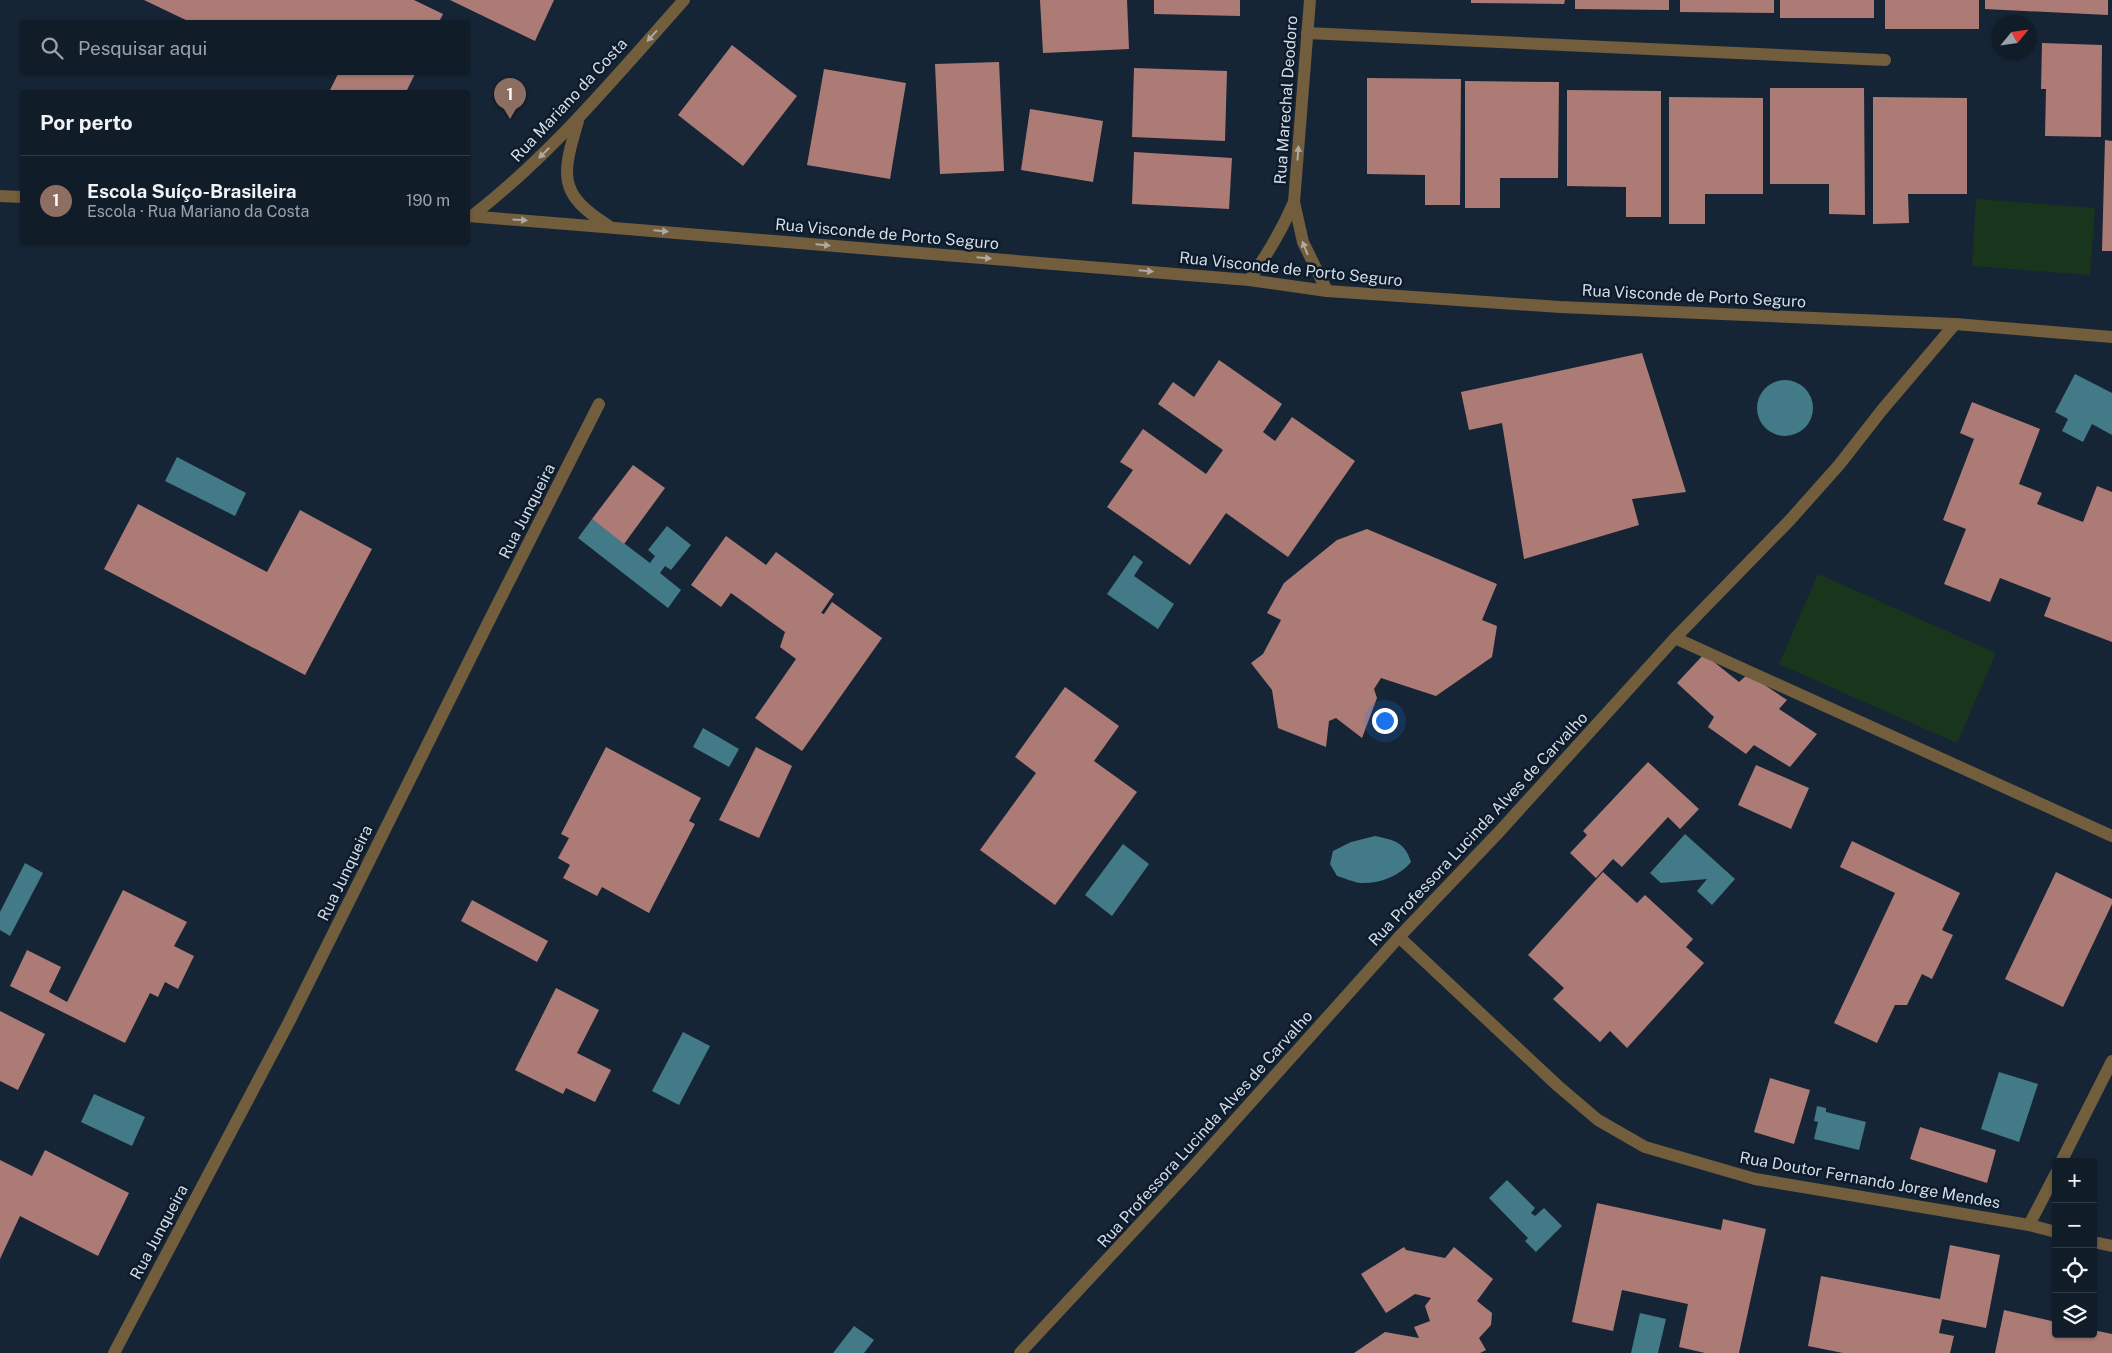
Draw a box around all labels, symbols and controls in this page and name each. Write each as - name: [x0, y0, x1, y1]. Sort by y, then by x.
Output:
- street label: Rua Marechal Deodoro: [1271, 15, 1301, 185]
- north arrow: [1992, 15, 2037, 60]
- search box: [20, 20, 470, 75]
- one-way arrow: [646, 30, 657, 43]
- icon: search: [38, 34, 66, 62]
- street label: Rua Mariano da Costa: [507, 34, 631, 166]
- text: Pesquisar aqui: [78, 37, 207, 59]
- pin: 1: [494, 78, 526, 119]
- text: Por perto: [40, 110, 133, 135]
- one-way arrow: [1294, 145, 1302, 161]
- one-way arrow: [538, 147, 550, 159]
- text: Escola Suíço-Brasileira: [87, 180, 297, 202]
- text: 1: [53, 191, 59, 210]
- text: 190 m: [406, 191, 450, 210]
- text: Escola · Rua Mariano da Costa: [87, 202, 309, 221]
- street label: Rua Visconde de Porto Seguro: [774, 215, 1000, 253]
- one-way arrow: [512, 216, 528, 224]
- one-way arrow: [653, 228, 669, 236]
- one-way arrow: [815, 241, 831, 249]
- one-way arrow: [1301, 241, 1309, 255]
- street label: Rua Visconde de Porto Seguro: [1178, 248, 1404, 290]
- one-way arrow: [977, 254, 993, 262]
- one-way arrow: [1139, 268, 1155, 276]
- street label: Rua Visconde de Porto Seguro: [1581, 281, 1807, 311]
- street label: Rua Junqueira: [495, 460, 559, 562]
- street label: Rua Professora Lucinda Alves de Carvalho: [1364, 708, 1592, 950]
- your location: [1372, 708, 1398, 734]
- street label: Rua Junqueira: [314, 822, 376, 924]
- street label: Rua Professora Lucinda Alves de Carvalho: [1093, 1007, 1317, 1251]
- street label: Rua Doutor Fernando Jorge Mendes: [1738, 1148, 2002, 1212]
- map controls: [2052, 1158, 2097, 1338]
- button: +: [2052, 1158, 2097, 1203]
- street label: Rua Junqueira: [126, 1181, 192, 1283]
- button: −: [2052, 1203, 2097, 1248]
- button: locate: [2052, 1248, 2097, 1293]
- button: layers: [2052, 1293, 2097, 1338]

